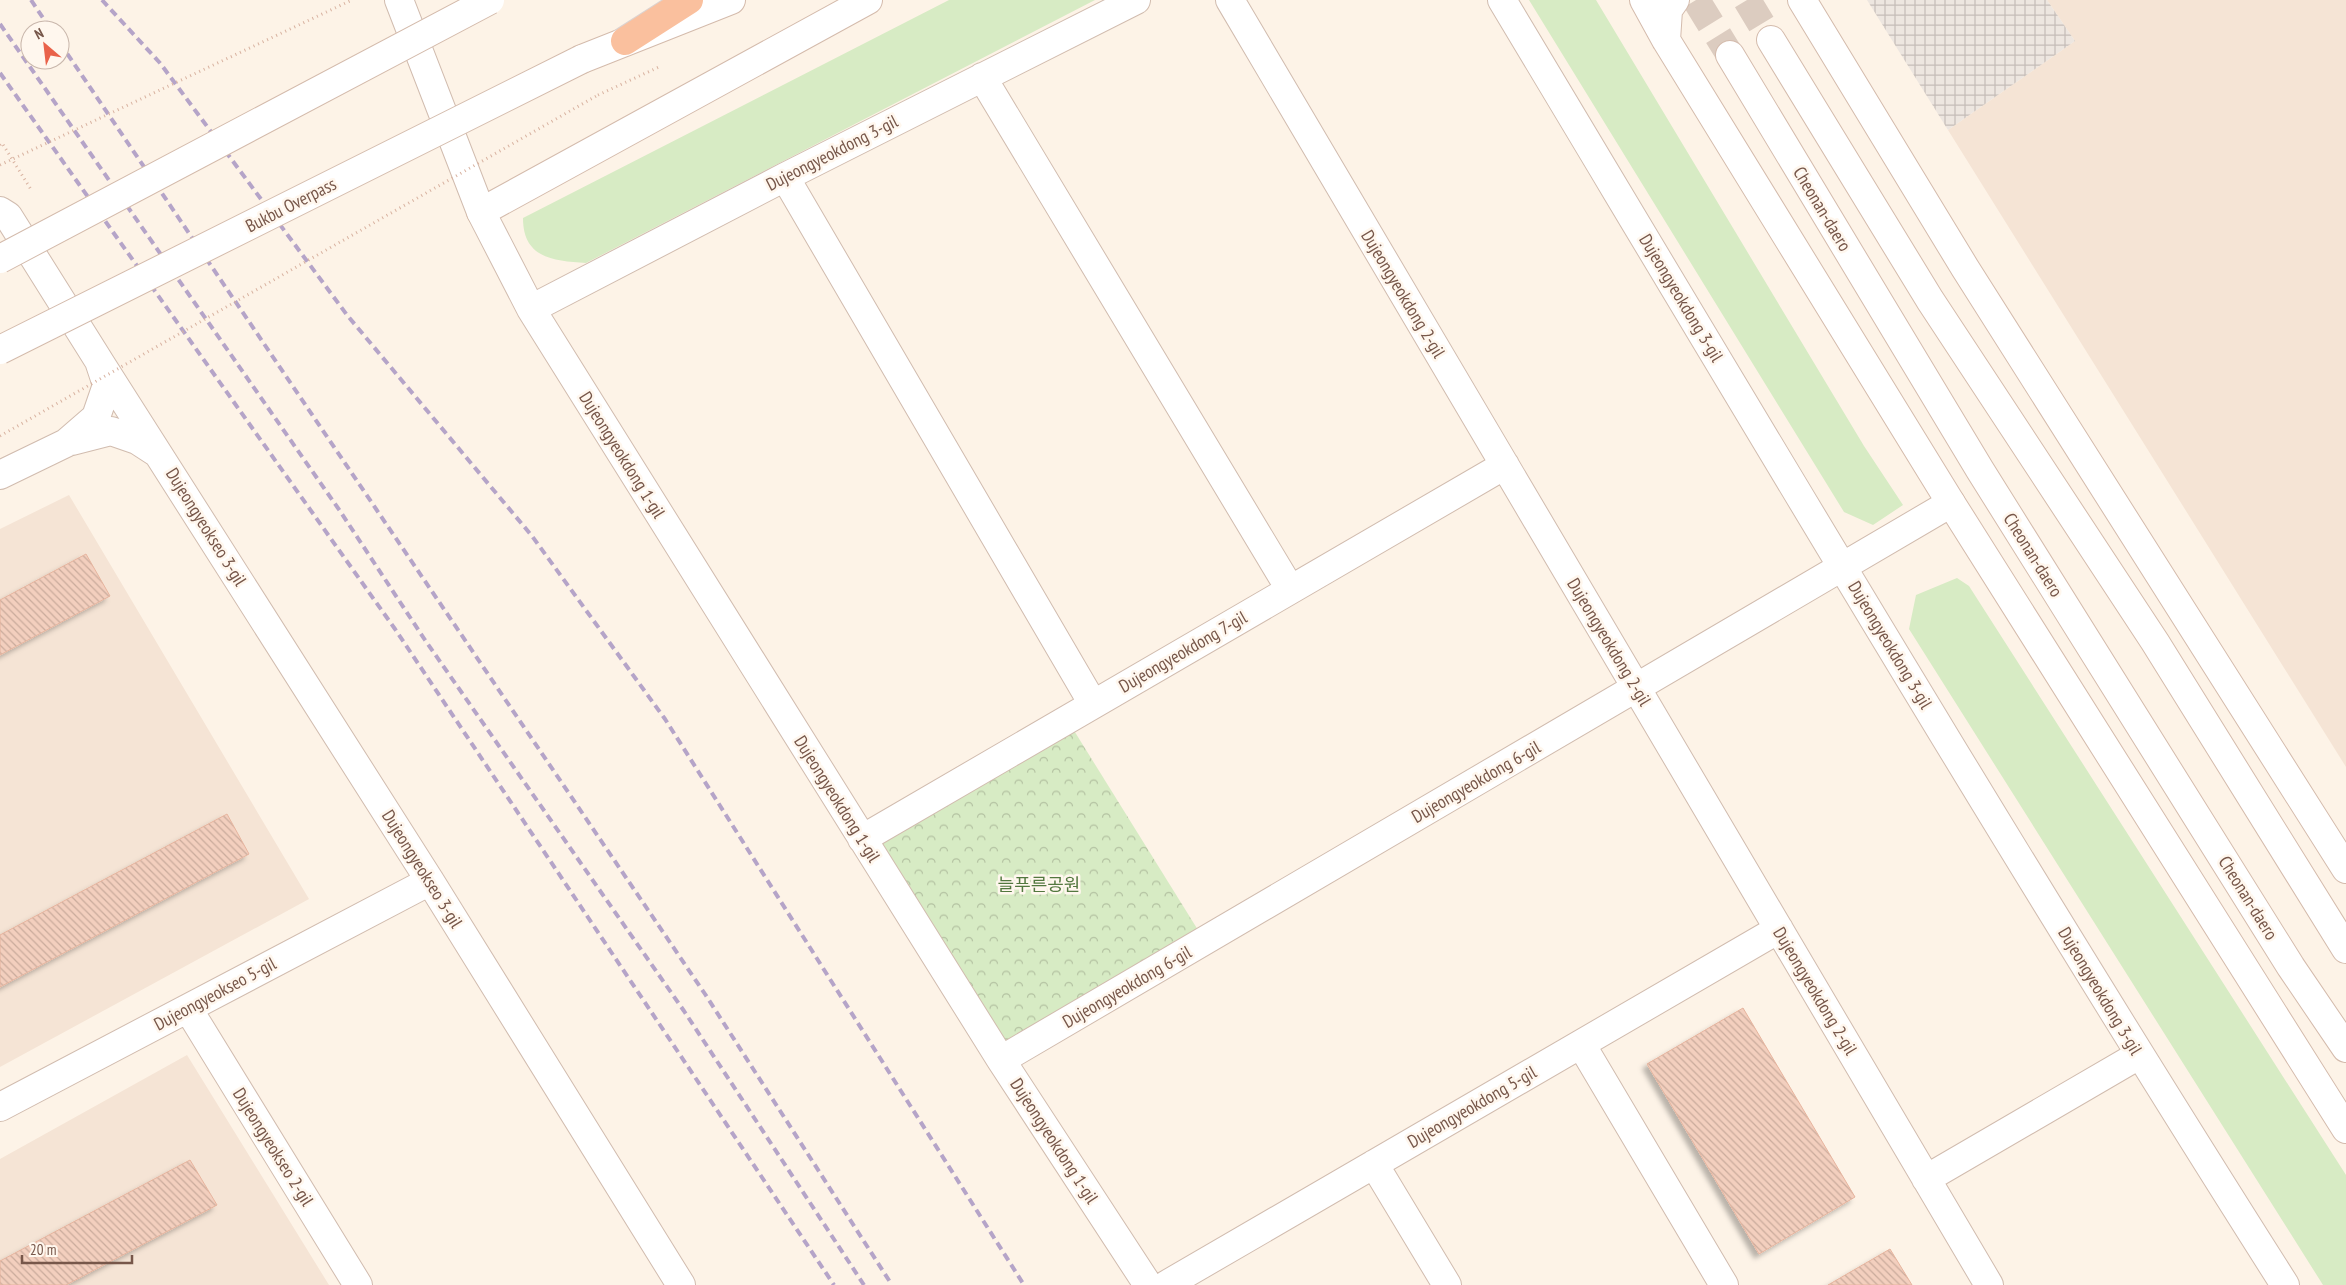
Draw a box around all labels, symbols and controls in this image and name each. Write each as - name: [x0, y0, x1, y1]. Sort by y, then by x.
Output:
- north arrow: [20, 20, 70, 70]
- text: N: [31, 24, 46, 43]
- street label: Dujeongyeokdong 3-gil: [762, 109, 902, 196]
- street label: Cheonan-daero: [1788, 162, 1857, 255]
- street label: Bukbu Overpass: [241, 172, 340, 237]
- street label: Dujeongyeokdong 2-gil: [1356, 226, 1451, 362]
- street label: Dujeongyeokdong 3-gil: [1634, 230, 1729, 366]
- street label: Dujeongyeokdong 1-gil: [574, 387, 671, 523]
- street label: Dujeongyeokseo 3-gil: [161, 463, 252, 591]
- street label: Cheonan-daero: [1999, 509, 2068, 601]
- street label: Dujeongyeokdong 2-gil: [1562, 574, 1657, 710]
- street label: Dujeongyeokdong 3-gil: [1843, 577, 1938, 713]
- street label: Dujeongyeokdong 7-gil: [1115, 605, 1252, 698]
- street label: Dujeongyeokdong 1-gil: [789, 731, 886, 867]
- street label: Dujeongyeokdong 6-gil: [1407, 735, 1545, 828]
- street label: Dujeongyeokseo 3-gil: [377, 805, 468, 933]
- street label: Cheonan-daero: [2214, 852, 2283, 944]
- park label: 늘푸른공원: [998, 873, 1080, 896]
- street label: Dujeongyeokdong 2-gil: [1768, 923, 1863, 1059]
- street label: Dujeongyeokdong 3-gil: [2053, 923, 2148, 1059]
- street label: Dujeongyeokdong 6-gil: [1058, 940, 1196, 1033]
- street label: Dujeongyeokseo 5-gil: [150, 951, 280, 1035]
- street label: Dujeongyeokdong 5-gil: [1403, 1060, 1541, 1153]
- street label: Dujeongyeokdong 1-gil: [1005, 1074, 1104, 1208]
- street label: Dujeongyeokseo 2-gil: [228, 1083, 319, 1211]
- scale bar: [22, 1232, 132, 1264]
- text: 20 m: [30, 1240, 56, 1259]

